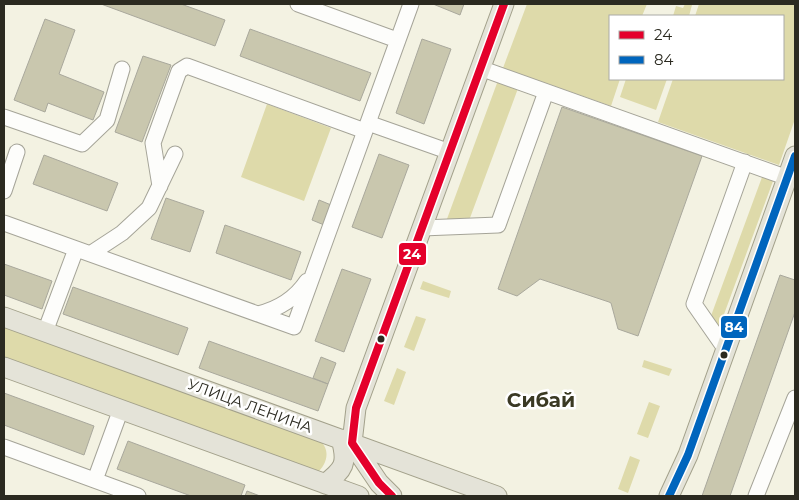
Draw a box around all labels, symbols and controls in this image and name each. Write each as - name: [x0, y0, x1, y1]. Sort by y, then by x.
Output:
- legend: [609, 15, 784, 80]
- text: 24: [654, 25, 672, 44]
- text: 84: [654, 50, 674, 69]
- line badge: 24: [398, 242, 427, 266]
- text: 24: [403, 245, 421, 263]
- line badge: 84: [720, 315, 748, 339]
- text: 84: [725, 318, 744, 336]
- unlabelled marker: [376, 334, 386, 344]
- unlabelled marker: [719, 350, 729, 360]
- street label: УЛИЦА ЛЕНИНА: [185, 374, 315, 437]
- district label: Сибай: [507, 388, 575, 412]

